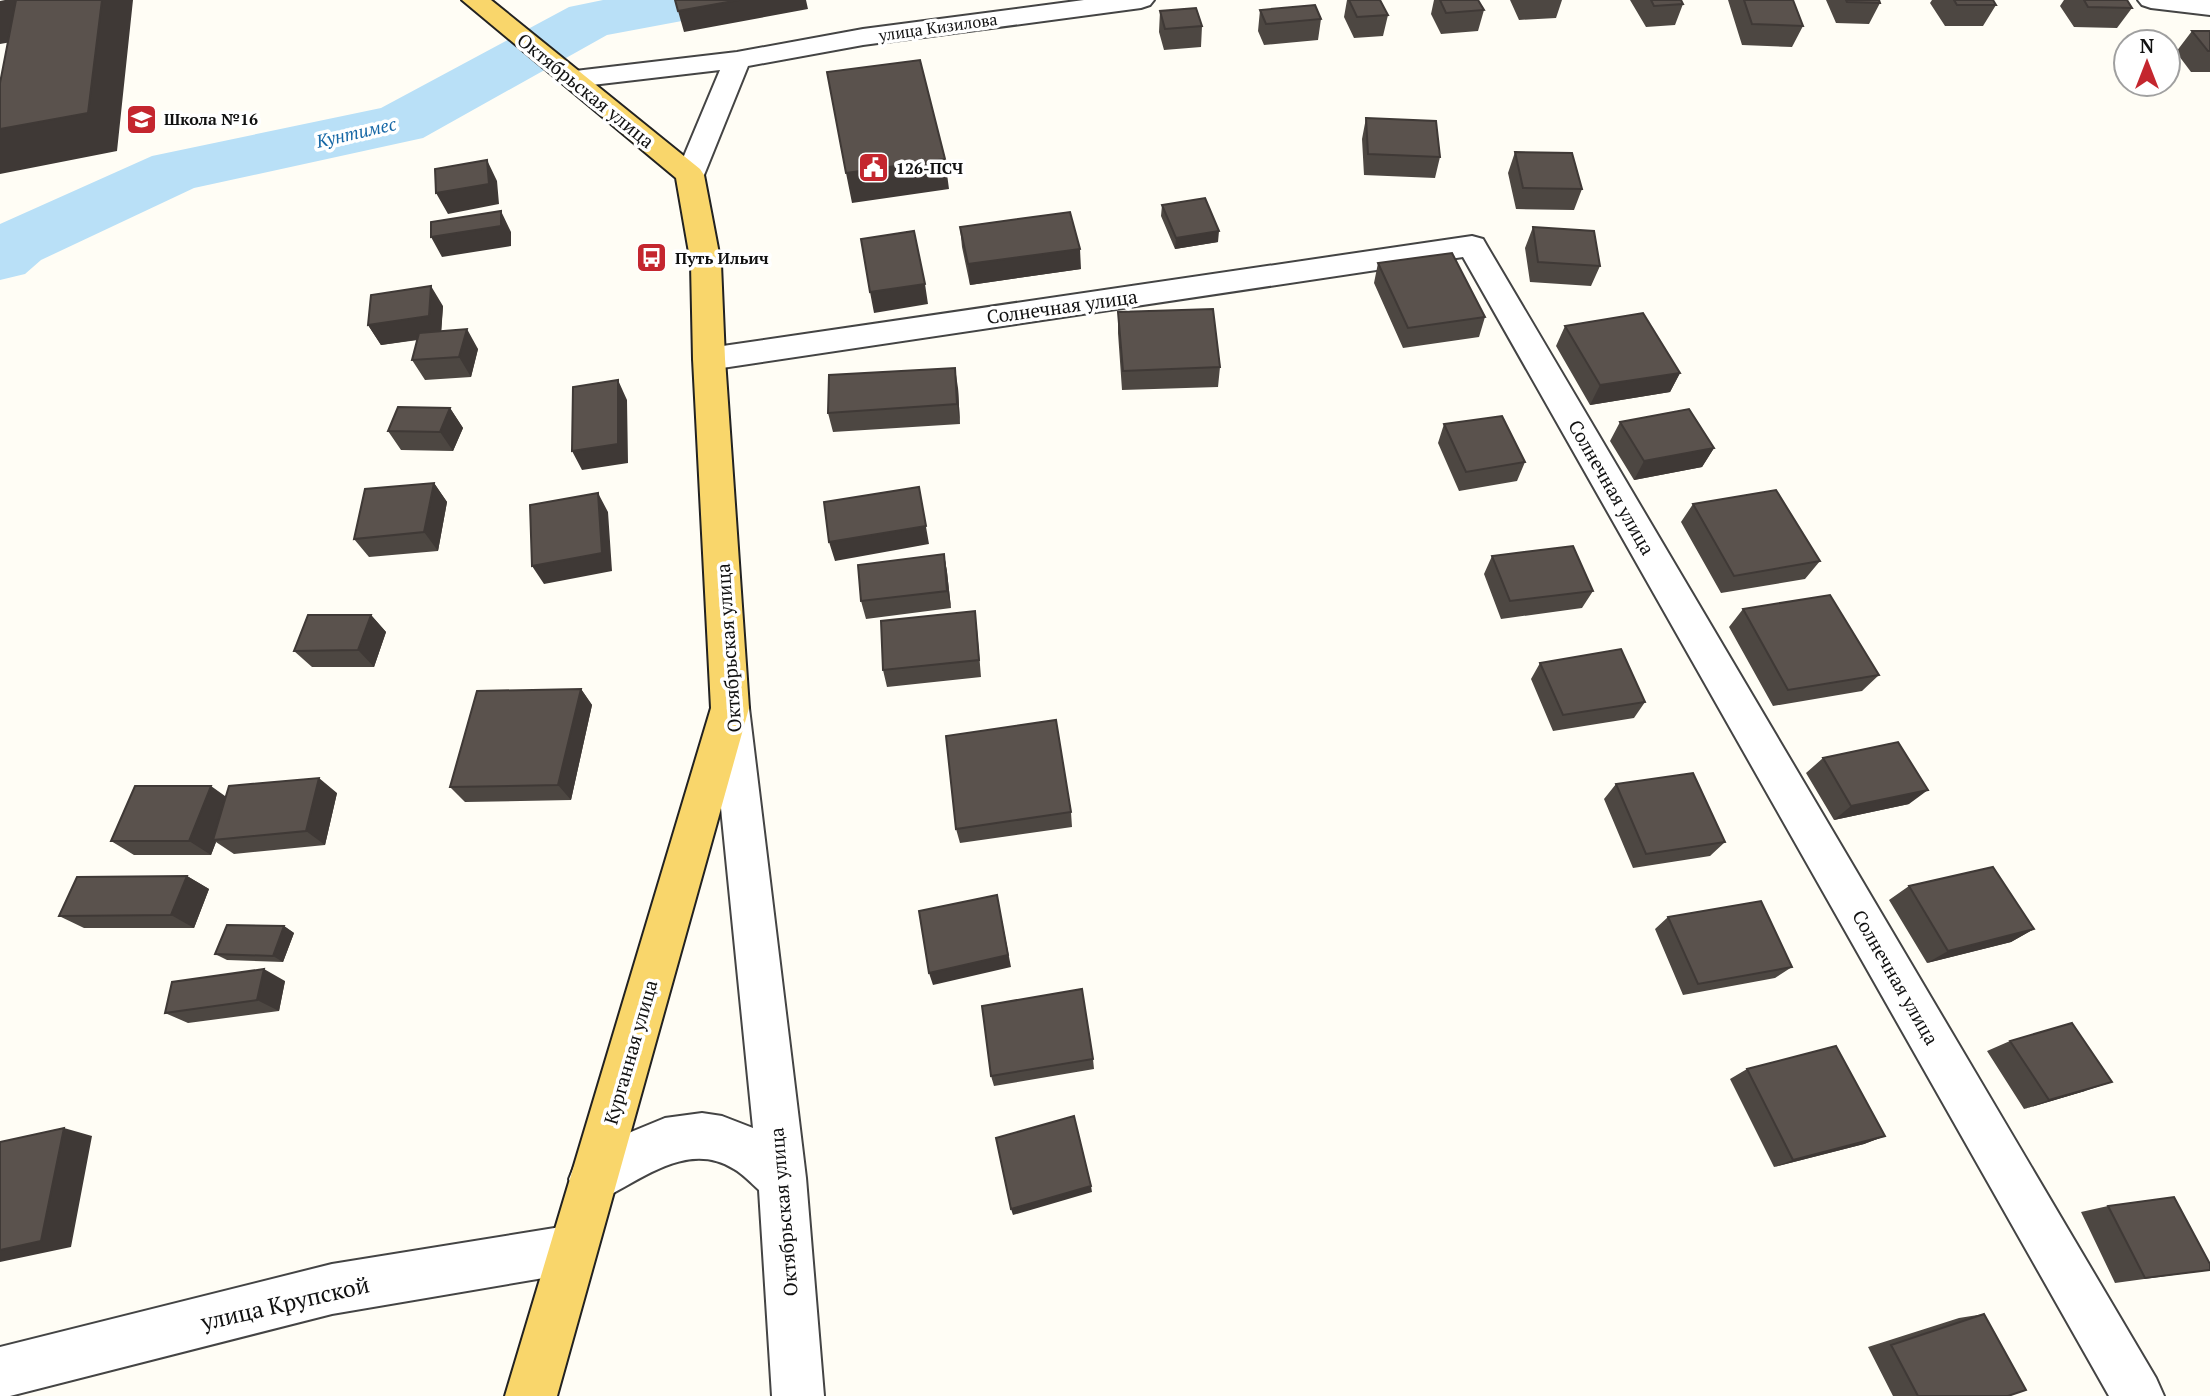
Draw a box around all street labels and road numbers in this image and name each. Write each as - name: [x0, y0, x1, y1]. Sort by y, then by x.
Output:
- street label: улица Кизилова: [876, 8, 999, 46]
- street label: Октябрьская улица: [512, 27, 660, 153]
- street label: Солнечная улица: [985, 283, 1139, 329]
- street label: Солнечная улица: [1563, 415, 1661, 559]
- street label: Октябрьская улица: [710, 562, 746, 733]
- street label: Солнечная улица: [1847, 905, 1945, 1049]
- street label: Курганная улица: [597, 976, 663, 1127]
- street label: Октябрьская улица: [763, 1126, 803, 1298]
- street label: улица Крупской: [197, 1269, 372, 1338]

